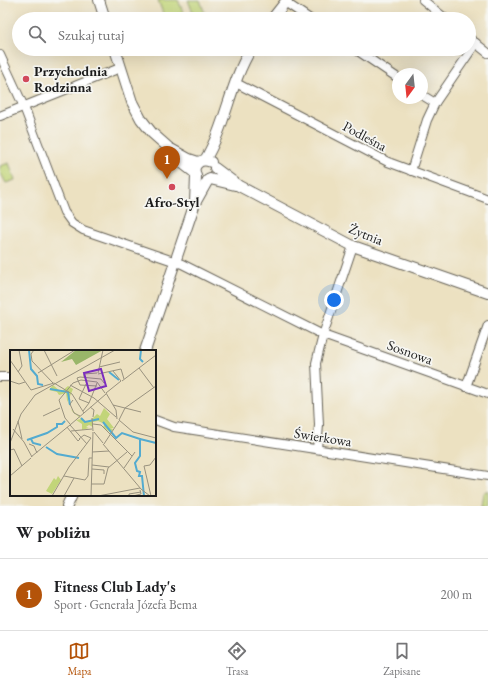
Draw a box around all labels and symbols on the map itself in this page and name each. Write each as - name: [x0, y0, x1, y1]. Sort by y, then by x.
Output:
- place label: Przychodnia Rodzinna: [34, 62, 108, 96]
- north arrow: [392, 68, 428, 104]
- marker: Przychodnia Rodzinna: [21, 74, 31, 84]
- street label: Podleśna: [340, 117, 390, 155]
- pin: 1: [154, 146, 180, 179]
- marker: Afro-Styl: [167, 182, 177, 192]
- place label: Afro-Styl: [144, 193, 199, 211]
- street label: Żytnia: [346, 219, 386, 249]
- your location: [324, 290, 344, 310]
- street label: Sosnowa: [385, 335, 436, 369]
- inset map: [10, 350, 156, 496]
- street label: Świerkowa: [293, 424, 353, 450]

